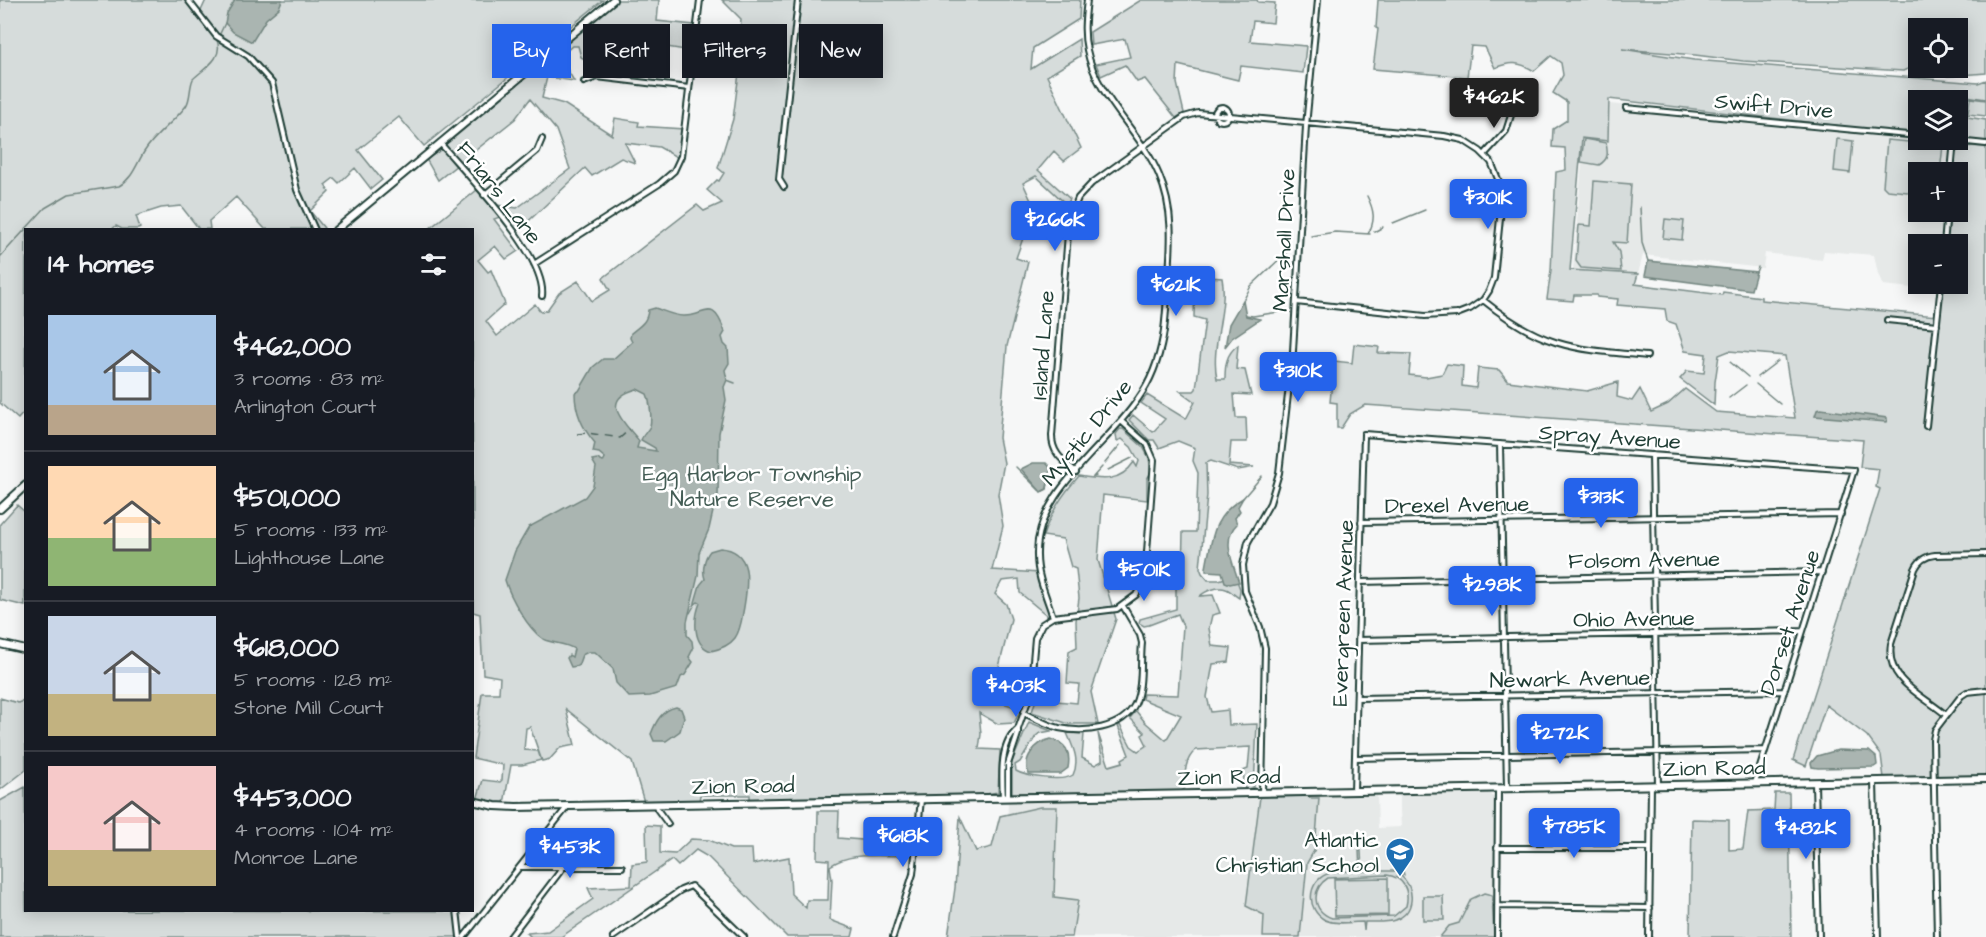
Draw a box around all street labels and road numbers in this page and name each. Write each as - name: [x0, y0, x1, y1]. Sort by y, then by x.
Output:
- street label: Swift Drive: [1713, 86, 1835, 127]
- street label: Friars Lane: [449, 135, 549, 251]
- street label: Marshall Drive: [1265, 168, 1304, 313]
- street label: Island Lane: [1024, 289, 1063, 401]
- street label: Mystic Drive: [1034, 373, 1141, 494]
- street label: Spray Avenue: [1538, 417, 1682, 459]
- street label: Drexel Avenue: [1385, 489, 1530, 522]
- street label: Evergreen Avenue: [1325, 519, 1363, 707]
- street label: Folsom Avenue: [1568, 544, 1720, 577]
- street label: Dorset Avenue: [1752, 546, 1829, 699]
- street label: Ohio Avenue: [1573, 603, 1695, 636]
- street label: Newark Avenue: [1489, 663, 1651, 696]
- street label: Zion Road: [1662, 752, 1766, 785]
- street label: Zion Road: [1177, 761, 1281, 794]
- street label: Zion Road: [691, 770, 795, 803]

